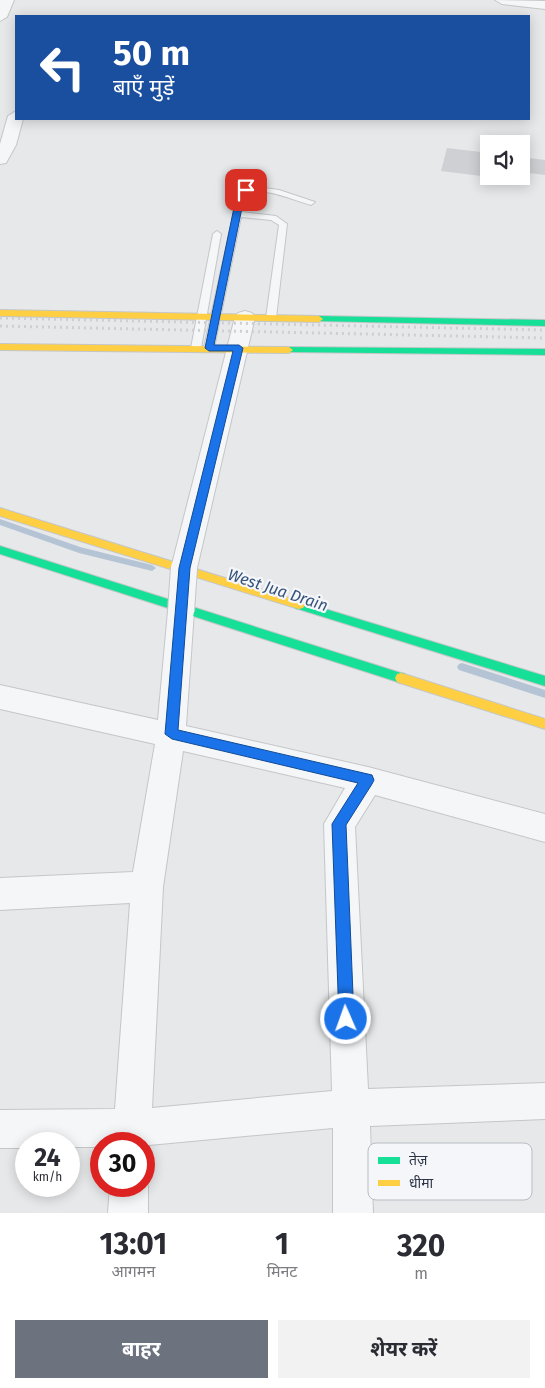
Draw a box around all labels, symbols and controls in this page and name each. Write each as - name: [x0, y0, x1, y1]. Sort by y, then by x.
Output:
- text: 50 m: [113, 32, 190, 74]
- icon: left: [30, 35, 95, 100]
- text: बाएँ मुड़ें: [113, 74, 174, 101]
- map controls: [480, 135, 530, 185]
- button: sound: [480, 135, 530, 185]
- pin: [225, 169, 267, 211]
- icon: arrive: [232, 176, 260, 204]
- water label: West Jua Drain: [225, 565, 331, 615]
- position arrow: [319, 992, 371, 1044]
- speed limit sign: 30: [90, 1132, 155, 1197]
- text: 24: [34, 1143, 61, 1173]
- legend: [368, 1143, 532, 1200]
- text: तेज़: [409, 1151, 428, 1169]
- text: km/h: [33, 1170, 62, 1184]
- text: धीमा: [409, 1175, 434, 1192]
- text: 13:01: [100, 1226, 167, 1262]
- text: 1: [275, 1226, 289, 1262]
- text: 320: [397, 1228, 445, 1264]
- text: आगमन: [111, 1262, 155, 1281]
- text: मिनट: [267, 1262, 297, 1281]
- text: m: [414, 1264, 428, 1283]
- button: बाहर: [15, 1320, 268, 1378]
- button: शेयर करें: [278, 1320, 530, 1378]

